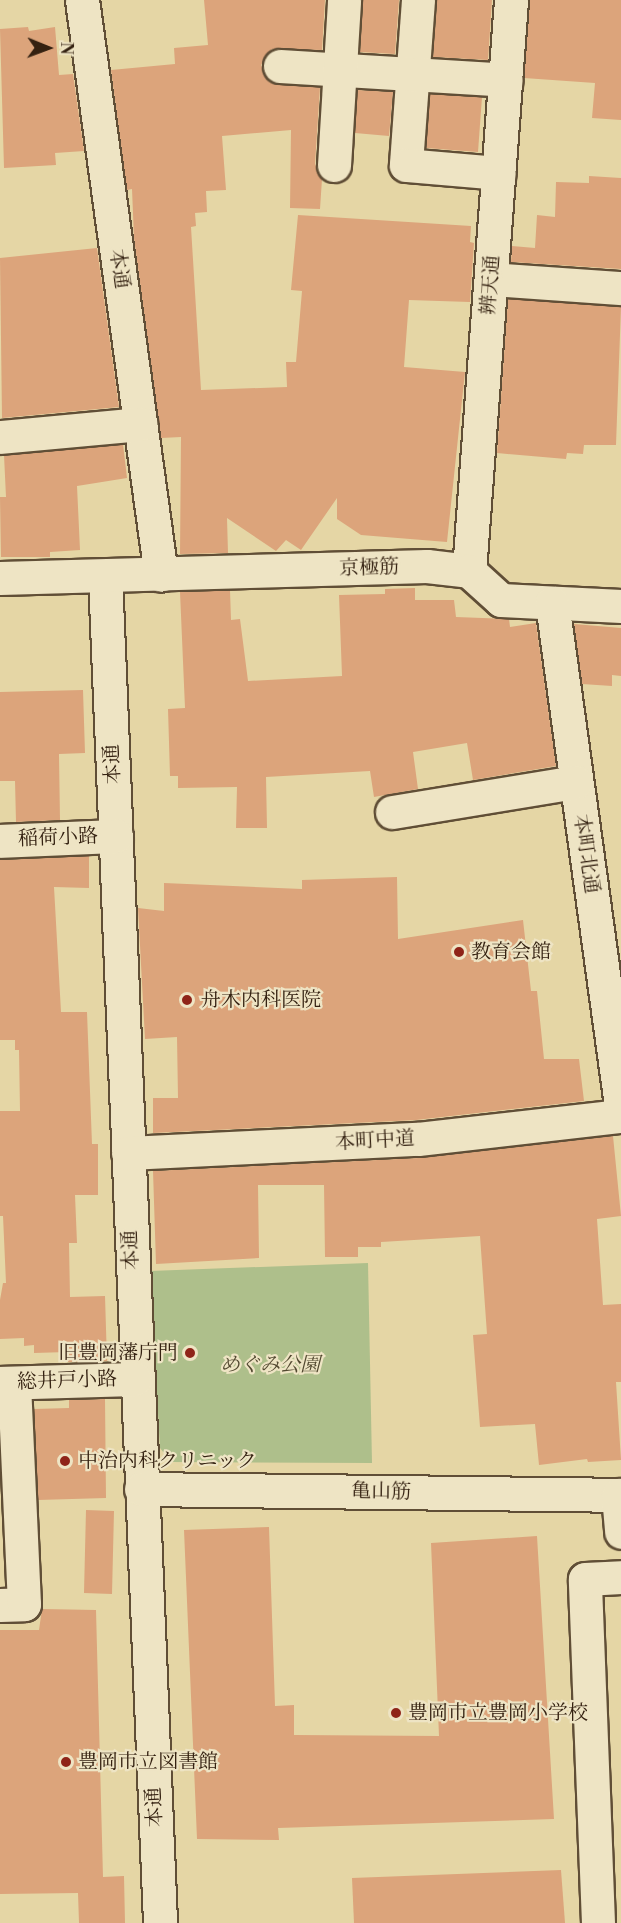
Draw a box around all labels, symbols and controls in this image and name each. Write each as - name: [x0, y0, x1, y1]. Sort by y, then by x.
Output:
- north arrow: [18, 18, 78, 78]
- text: N: [56, 42, 76, 55]
- street label: 本通: [104, 248, 134, 290]
- street label: 辨天通: [477, 254, 505, 316]
- street label: 京極筋: [339, 555, 399, 581]
- street label: 本通: [100, 743, 126, 785]
- street label: 本町北通: [569, 813, 603, 895]
- street label: 稲荷小路: [18, 825, 98, 851]
- place label: 教育会館: [471, 940, 551, 964]
- marker: 教育会館: [452, 945, 466, 959]
- place label: 舟木内科医院: [201, 988, 321, 1012]
- marker: 舟木内科医院: [178, 991, 196, 1009]
- street label: 本町中道: [334, 1127, 416, 1155]
- street label: 本通: [118, 1230, 144, 1270]
- place label: 旧豊岡藩庁門: [58, 1341, 178, 1365]
- marker: 旧豊岡藩庁門: [183, 1346, 197, 1360]
- park label: めぐみ公園: [220, 1353, 320, 1377]
- street label: 総井戸小路: [17, 1367, 117, 1395]
- place label: 中治内科クリニック: [78, 1449, 258, 1473]
- marker: 中治内科クリニック: [56, 1452, 74, 1470]
- street label: 亀山筋: [351, 1479, 411, 1505]
- place label: 豊岡市立豊岡小学校: [408, 1701, 588, 1725]
- marker: 豊岡市立豊岡小学校: [389, 1706, 403, 1720]
- place label: 豊岡市立図書館: [78, 1750, 218, 1774]
- marker: 豊岡市立図書館: [59, 1755, 73, 1769]
- street label: 本通: [142, 1786, 168, 1828]

